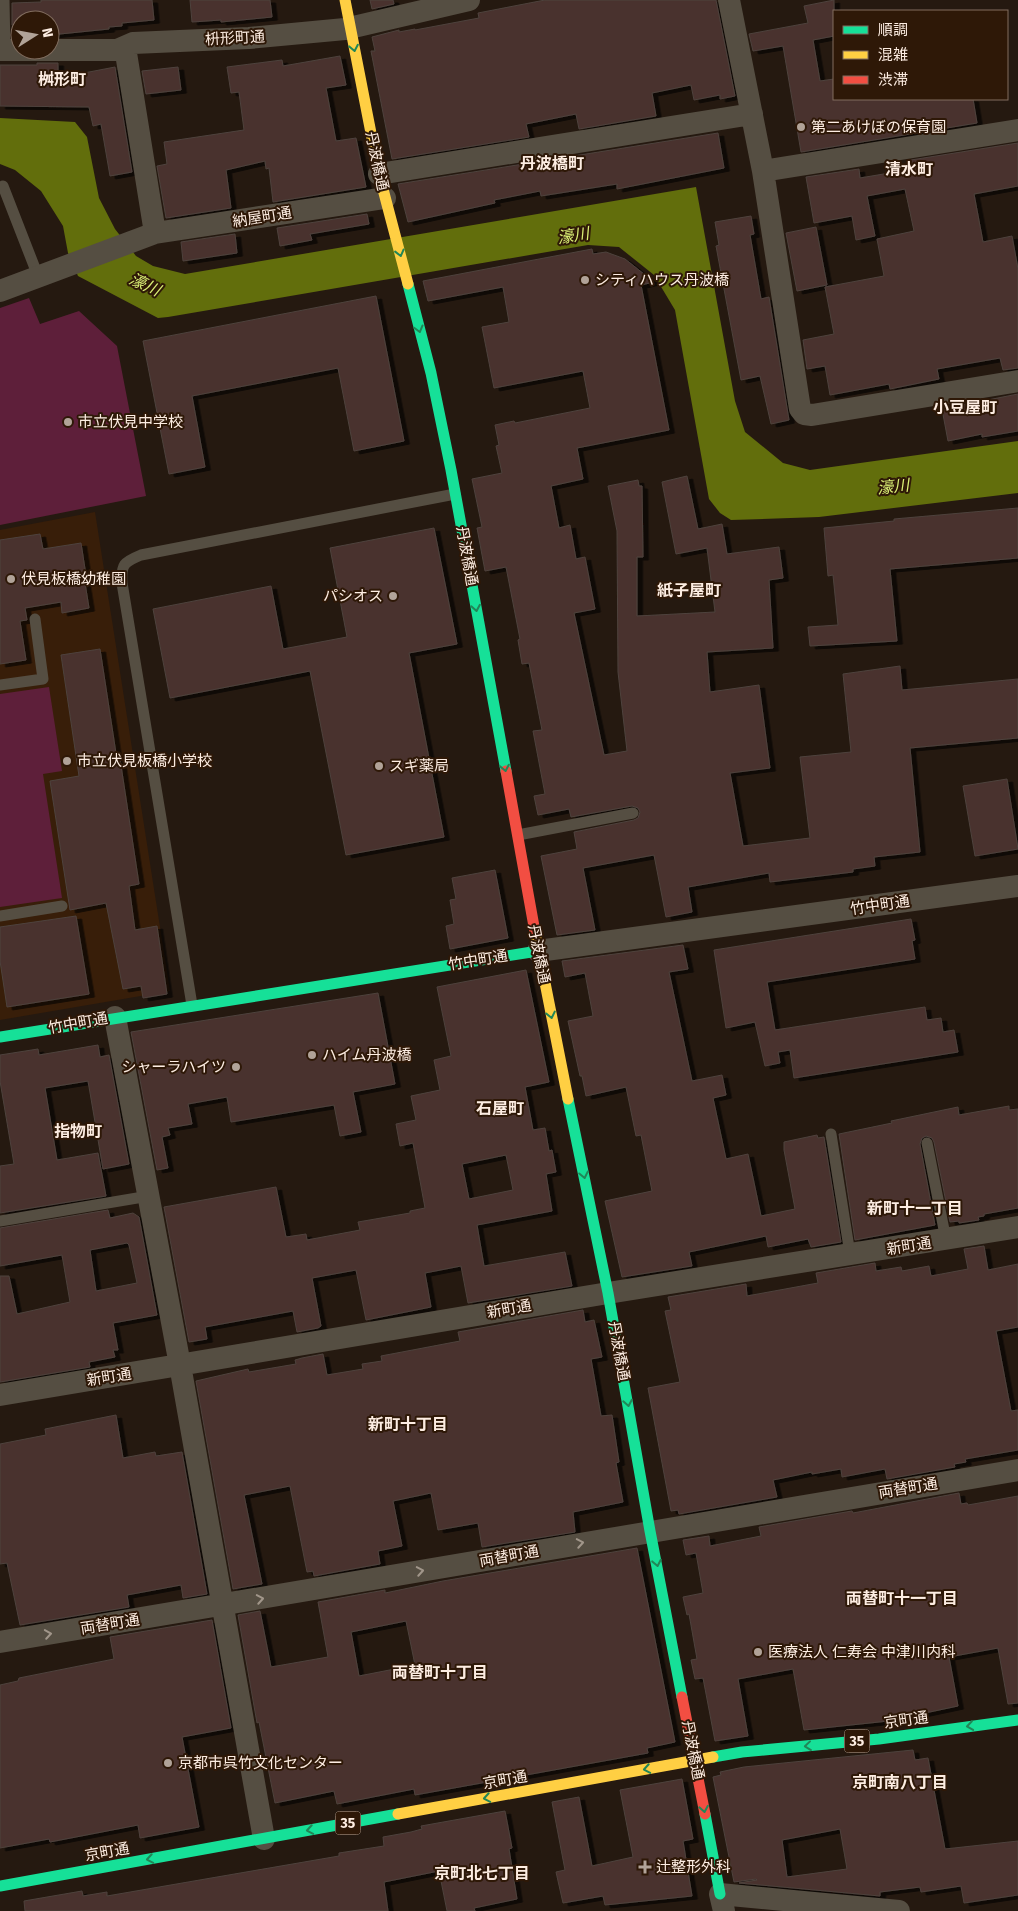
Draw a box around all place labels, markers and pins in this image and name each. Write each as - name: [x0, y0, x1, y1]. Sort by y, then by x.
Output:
- place label: 第二あけぼの保育園: [811, 118, 946, 136]
- marker: 第二あけぼの保育園: [795, 121, 807, 133]
- place label: シティハウス丹波橋: [595, 271, 729, 289]
- marker: シティハウス丹波橋: [579, 274, 591, 286]
- place label: 市立伏見中学校: [78, 413, 183, 431]
- marker: 市立伏見中学校: [62, 416, 74, 428]
- place label: 伏見板橋幼稚園: [21, 570, 126, 588]
- marker: 伏見板橋幼稚園: [5, 573, 17, 585]
- place label: パシオス: [323, 587, 383, 605]
- marker: パシオス: [387, 590, 399, 602]
- place label: 市立伏見板橋小学校: [77, 752, 212, 770]
- marker: 市立伏見板橋小学校: [61, 755, 73, 767]
- place label: スギ薬局: [389, 757, 449, 775]
- marker: スギ薬局: [373, 760, 385, 772]
- place label: ハイム丹波橋: [322, 1046, 411, 1064]
- marker: ハイム丹波橋: [306, 1049, 318, 1061]
- place label: シャーラハイツ: [121, 1058, 226, 1076]
- marker: シャーラハイツ: [230, 1061, 242, 1073]
- place label: 医療法人 仁寿会 中津川内科: [768, 1643, 956, 1661]
- marker: 医療法人 仁寿会 中津川内科: [752, 1646, 764, 1658]
- place label: 京都市呉竹文化センター: [178, 1754, 343, 1772]
- marker: 京都市呉竹文化センター: [162, 1757, 174, 1769]
- place label: 辻整形外科: [656, 1858, 731, 1876]
- marker: 辻整形外科: [638, 1860, 652, 1874]

